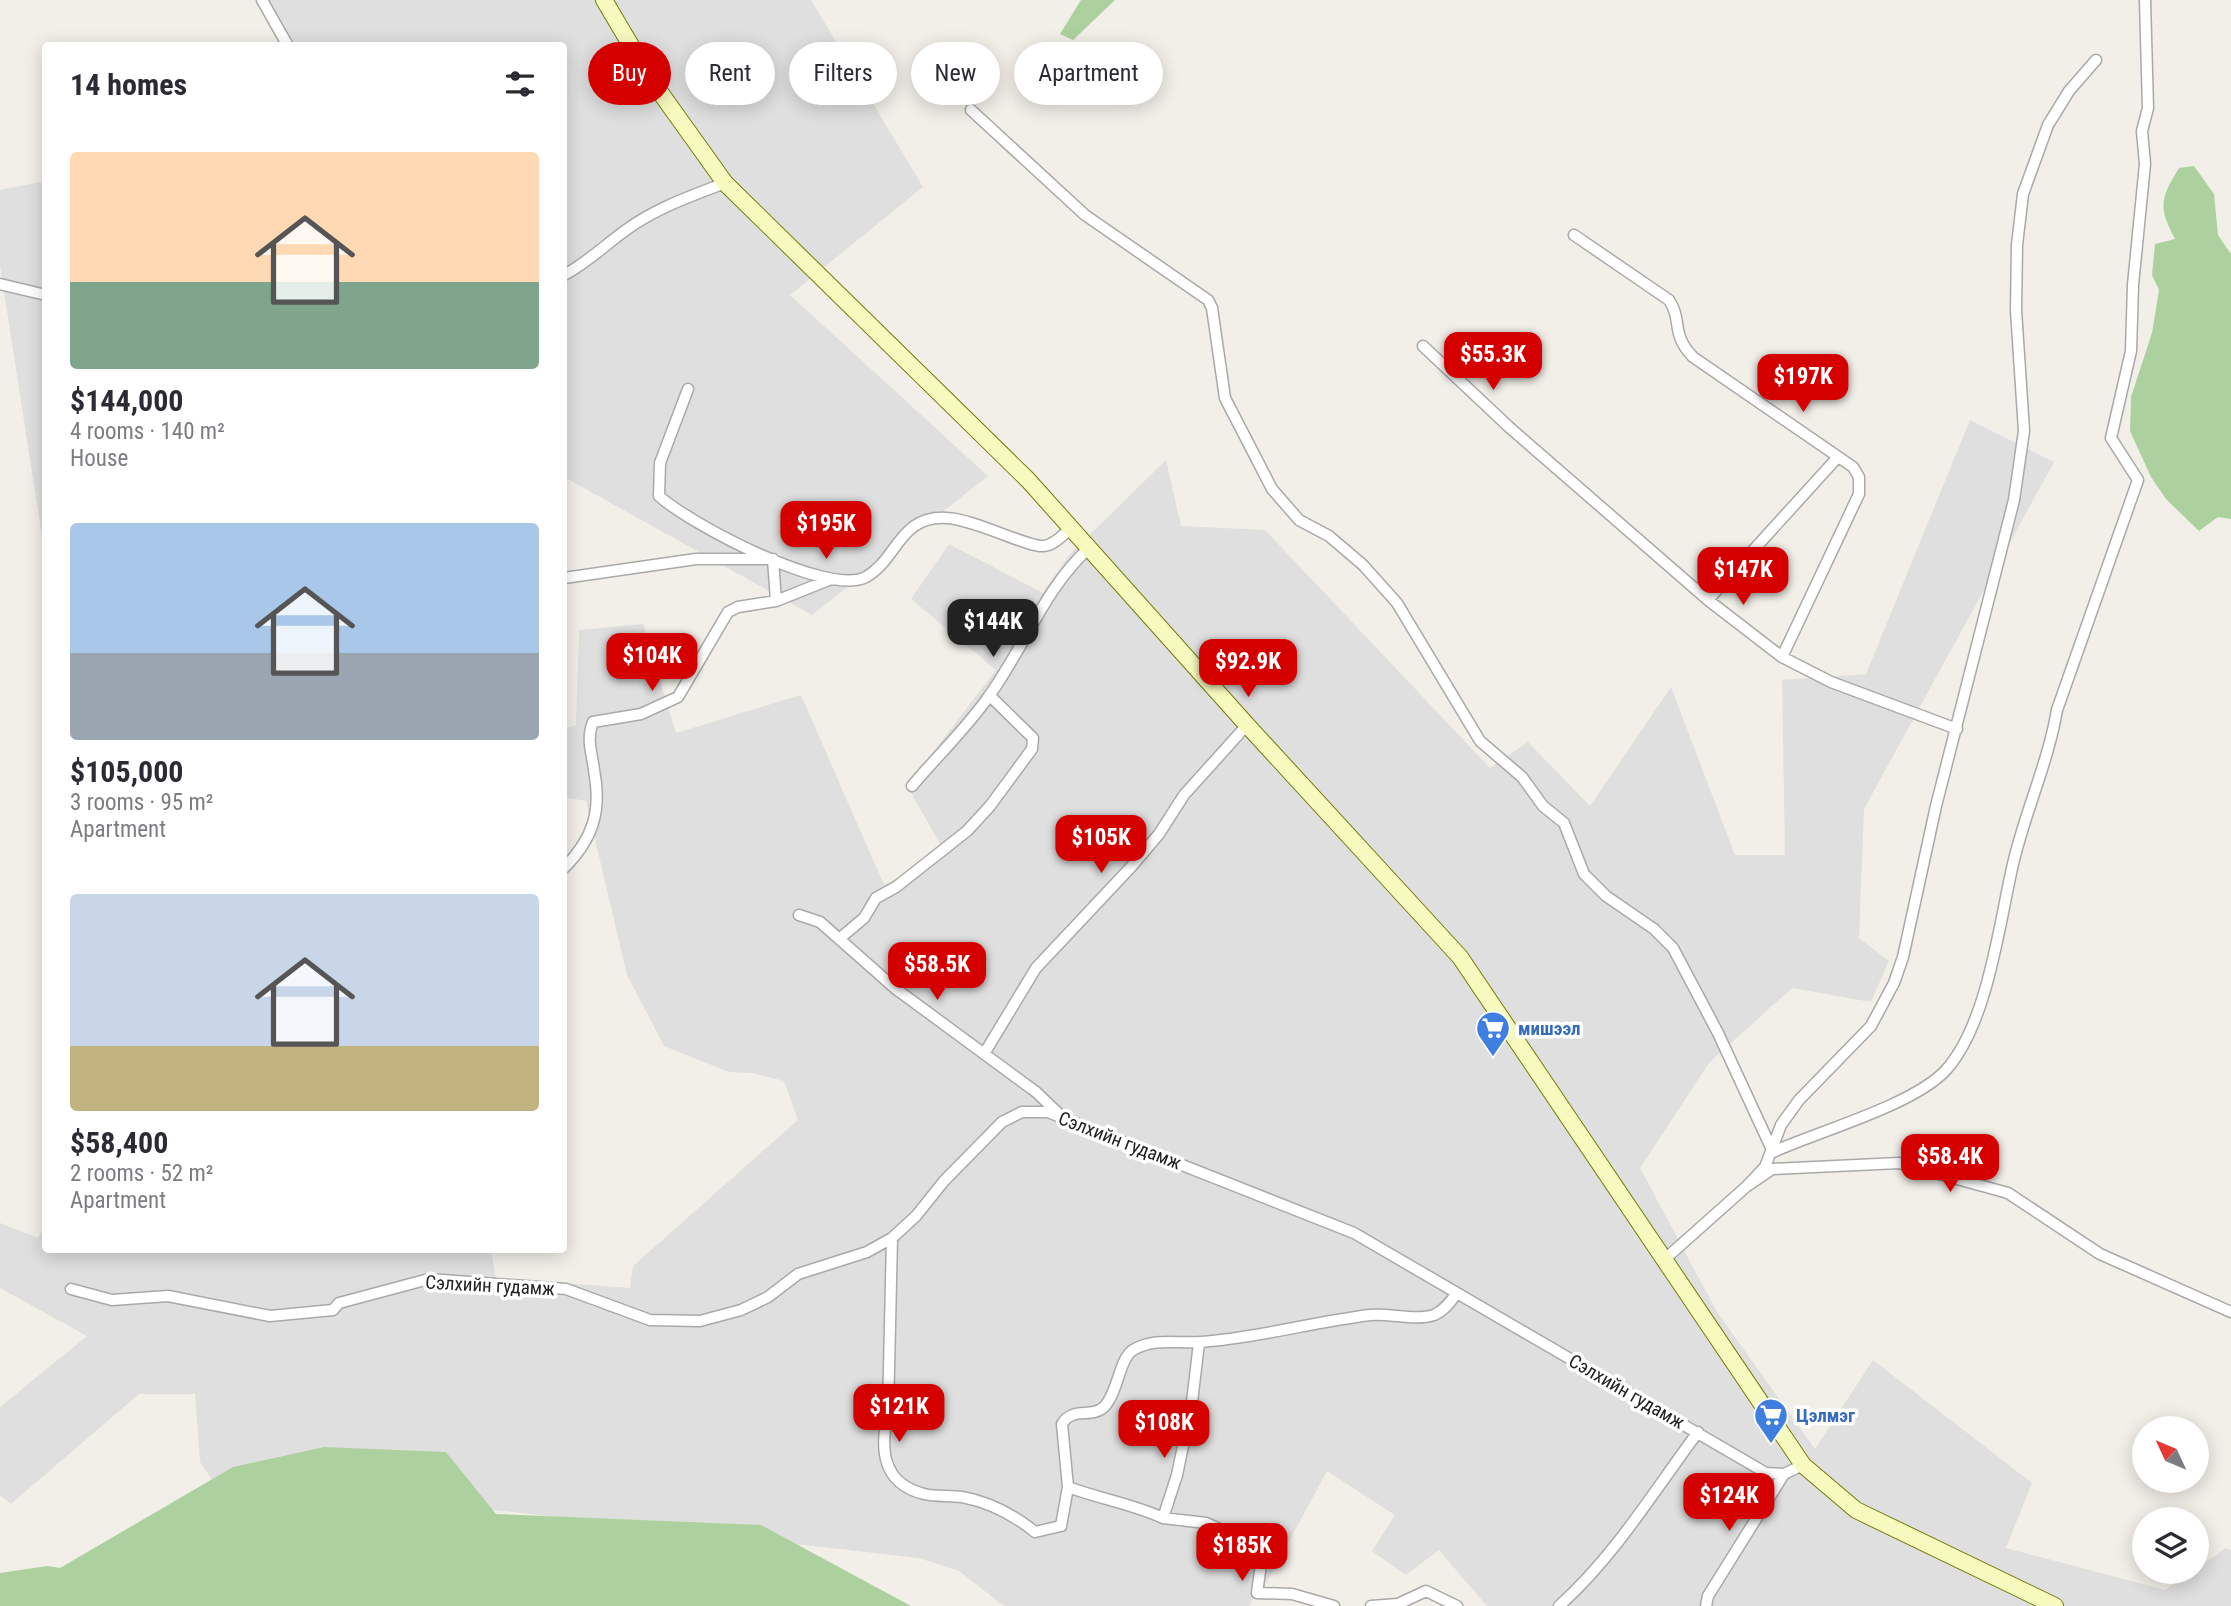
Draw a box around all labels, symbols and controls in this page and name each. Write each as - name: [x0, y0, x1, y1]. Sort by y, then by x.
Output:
- chip: Buy: [588, 42, 671, 105]
- chip: Rent: [685, 42, 775, 105]
- chip: Filters: [789, 42, 897, 105]
- chip: New: [911, 42, 1000, 105]
- chip: Apartment: [1014, 42, 1163, 105]
- icon: filters: [501, 65, 539, 103]
- text: 14 homes: [70, 67, 187, 102]
- icon: home: [242, 197, 368, 323]
- pin: $55.3K: [1436, 332, 1550, 392]
- text: $55.3K: [1460, 341, 1526, 368]
- pin: $197K: [1754, 354, 1852, 414]
- text: $197K: [1773, 363, 1833, 390]
- text: $144,000: [70, 383, 183, 418]
- text: 4 rooms · 140 m²: [70, 418, 225, 445]
- text: House: [70, 445, 128, 472]
- pin: $195K: [777, 502, 875, 561]
- text: $195K: [796, 510, 856, 537]
- pin: $147K: [1694, 548, 1792, 607]
- text: $147K: [1713, 556, 1773, 583]
- icon: home: [242, 568, 368, 694]
- pin: $144K: [944, 600, 1042, 659]
- text: $144K: [963, 608, 1023, 635]
- pin: $104K: [603, 634, 701, 693]
- pin: $92.9K: [1191, 640, 1305, 699]
- text: $104K: [622, 642, 682, 669]
- text: $92.9K: [1215, 648, 1281, 675]
- text: $105,000: [70, 754, 183, 789]
- text: 3 rooms · 95 m²: [70, 789, 213, 816]
- text: Apartment: [70, 816, 166, 843]
- pin: $105K: [1052, 816, 1150, 875]
- text: $105K: [1071, 824, 1131, 851]
- icon: home: [242, 939, 368, 1065]
- pin: $58.5K: [880, 942, 994, 1002]
- text: $58.5K: [904, 951, 970, 978]
- supermarket icon: мишээл: [1474, 1009, 1512, 1058]
- place label: мишээл: [1518, 1017, 1581, 1040]
- street label: Сэлхийн гудамж: [1055, 1107, 1185, 1175]
- text: $58,400: [70, 1125, 168, 1160]
- pin: $58.4K: [1893, 1134, 2007, 1194]
- text: $58.4K: [1917, 1143, 1983, 1170]
- text: 2 rooms · 52 m²: [70, 1160, 213, 1187]
- text: Apartment: [70, 1187, 166, 1214]
- street label: Сэлхийн гудамж: [425, 1271, 556, 1300]
- street label: Сэлхийн гудамж: [1565, 1349, 1689, 1434]
- pin: $121K: [850, 1384, 948, 1444]
- text: $121K: [869, 1393, 929, 1420]
- supermarket icon: Цэлмэг: [1752, 1396, 1790, 1445]
- pin: $108K: [1115, 1400, 1213, 1460]
- place label: Цэлмэг: [1796, 1404, 1855, 1427]
- text: $108K: [1134, 1409, 1194, 1436]
- north arrow: [2132, 1416, 2208, 1493]
- map controls: [2132, 1416, 2209, 1584]
- pin: $124K: [1680, 1474, 1778, 1533]
- text: $124K: [1699, 1482, 1759, 1509]
- button: layers: [2132, 1507, 2209, 1584]
- pin: $185K: [1193, 1524, 1291, 1583]
- text: $185K: [1212, 1532, 1272, 1559]

